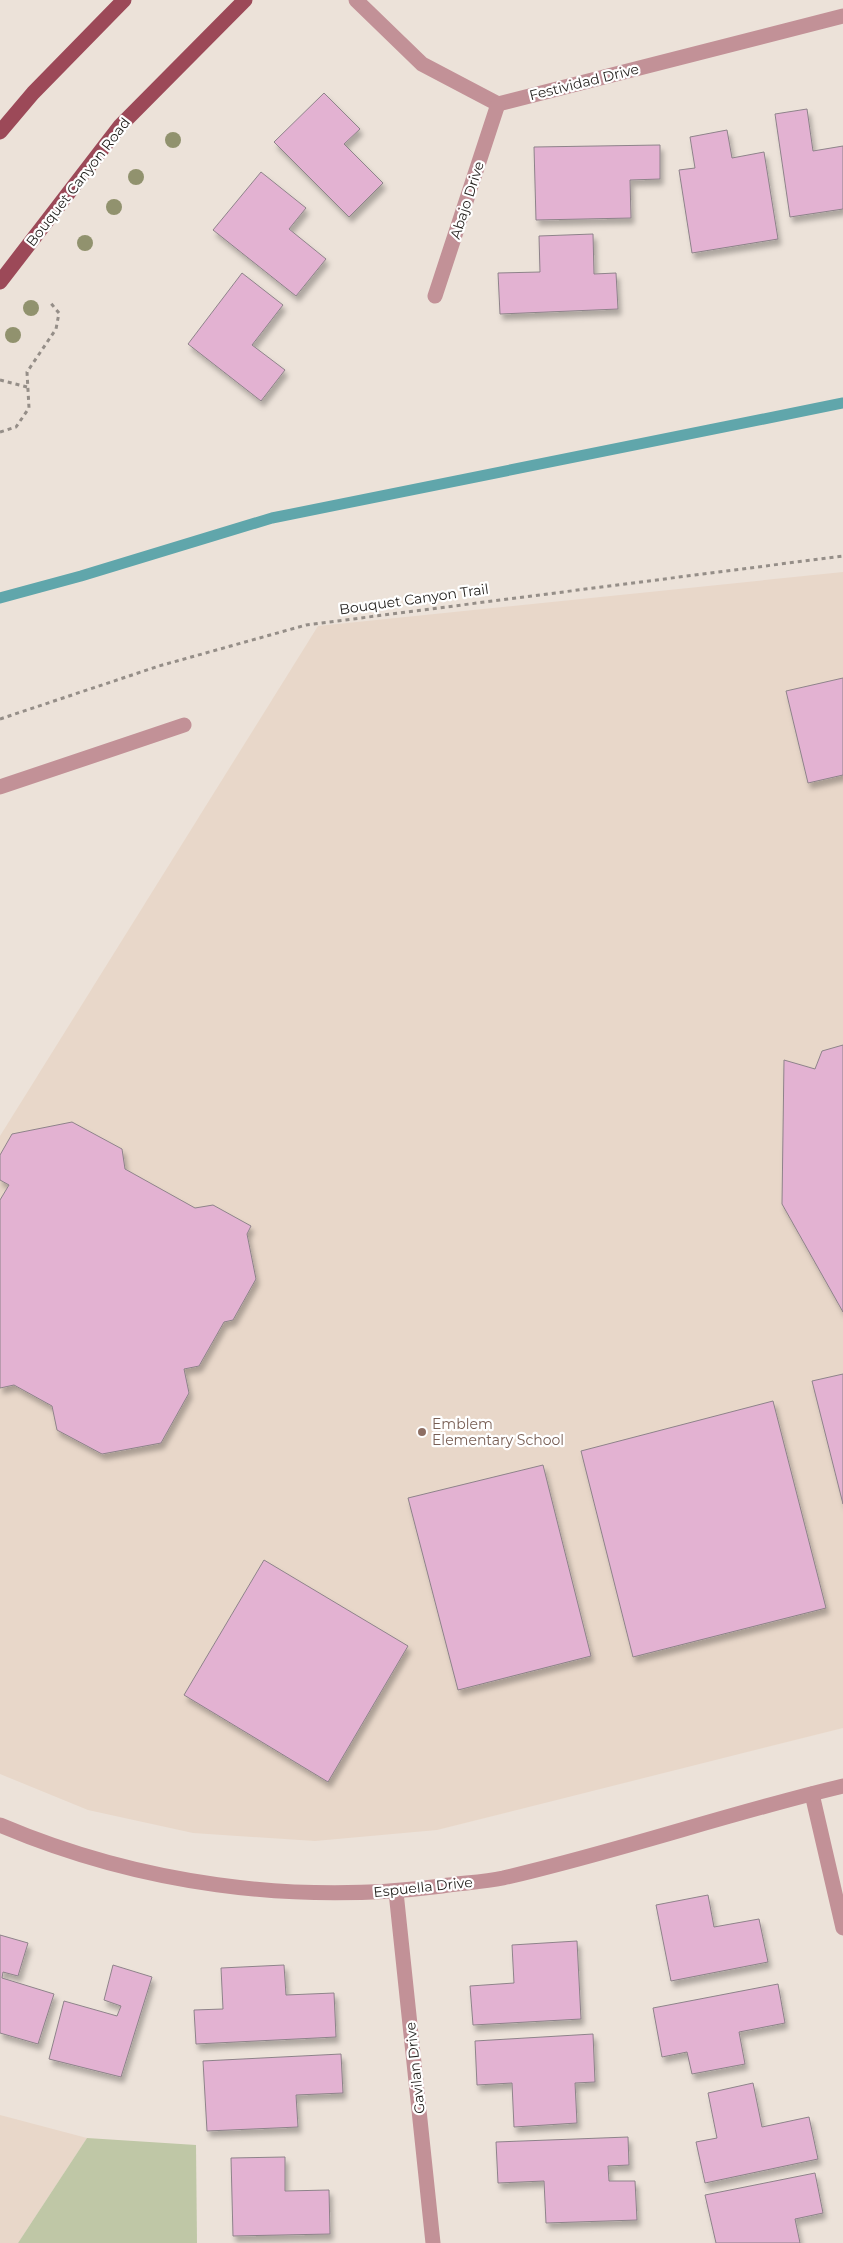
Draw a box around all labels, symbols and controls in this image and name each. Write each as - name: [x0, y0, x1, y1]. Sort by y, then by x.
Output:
- street label: Festividad Drive: [527, 60, 641, 104]
- street label: Bouquet Canyon Road: [22, 114, 134, 250]
- street label: Abajo Drive: [446, 159, 488, 241]
- street label: Bouquet Canyon Trail: [338, 580, 490, 618]
- place label: Emblem Elementary School: [432, 1415, 564, 1449]
- marker: Emblem Elementary School: [416, 1426, 428, 1438]
- street label: Espuella Drive: [373, 1873, 473, 1901]
- street label: Gavilan Drive: [401, 2021, 429, 2115]

